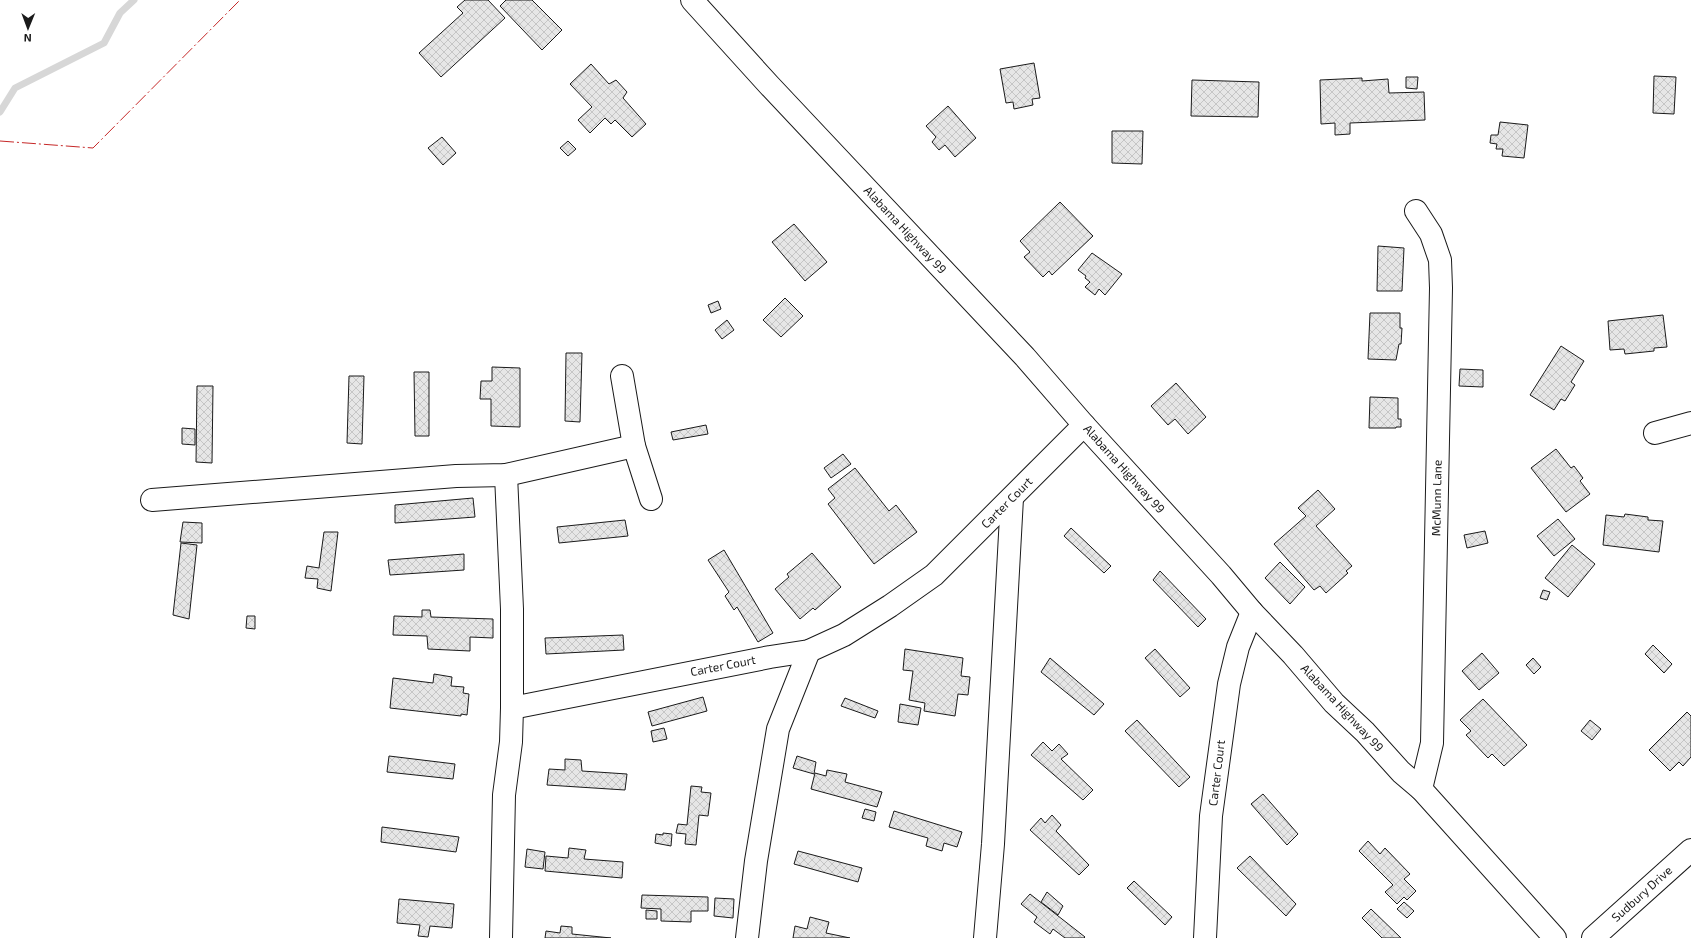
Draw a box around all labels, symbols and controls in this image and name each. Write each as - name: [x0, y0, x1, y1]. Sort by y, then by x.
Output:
- north arrow: [8, 8, 48, 48]
- text: N: [24, 32, 32, 45]
- street label: Alabama Highway 99: [862, 183, 950, 276]
- street label: Alabama Highway 99: [1081, 421, 1168, 516]
- street label: McMunn Lane: [1428, 460, 1444, 536]
- street label: Carter Court: [978, 474, 1035, 531]
- street label: Carter Court: [689, 652, 757, 678]
- street label: Alabama Highway 99: [1299, 661, 1387, 754]
- street label: Carter Court: [1205, 739, 1227, 807]
- street label: Sudbury Drive: [1608, 863, 1674, 924]

